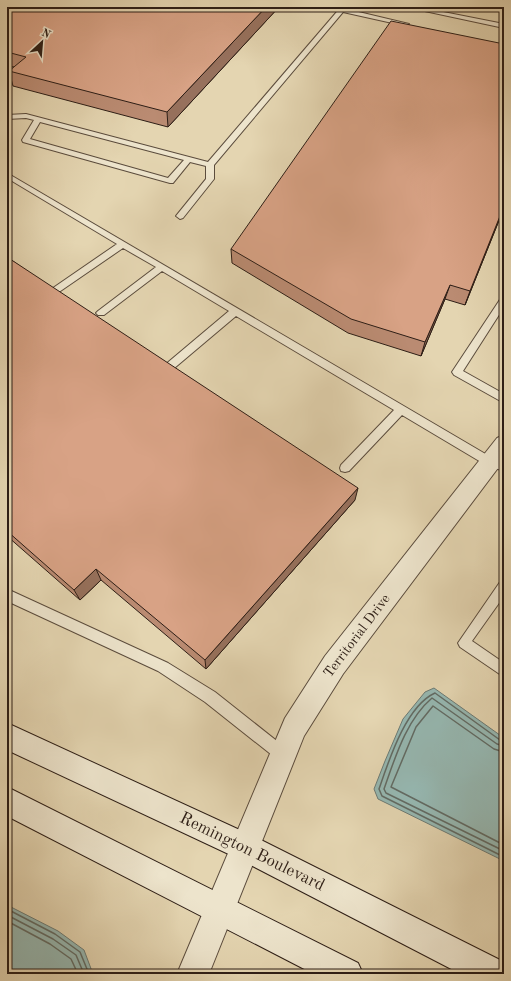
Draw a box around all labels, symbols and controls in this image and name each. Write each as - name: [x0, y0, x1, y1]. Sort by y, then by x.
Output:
- north arrow: [22, 22, 62, 62]
- text: N: [40, 28, 52, 41]
- street label: Territorial Drive: [321, 592, 393, 680]
- street label: Remington Boulevard: [177, 809, 327, 895]

